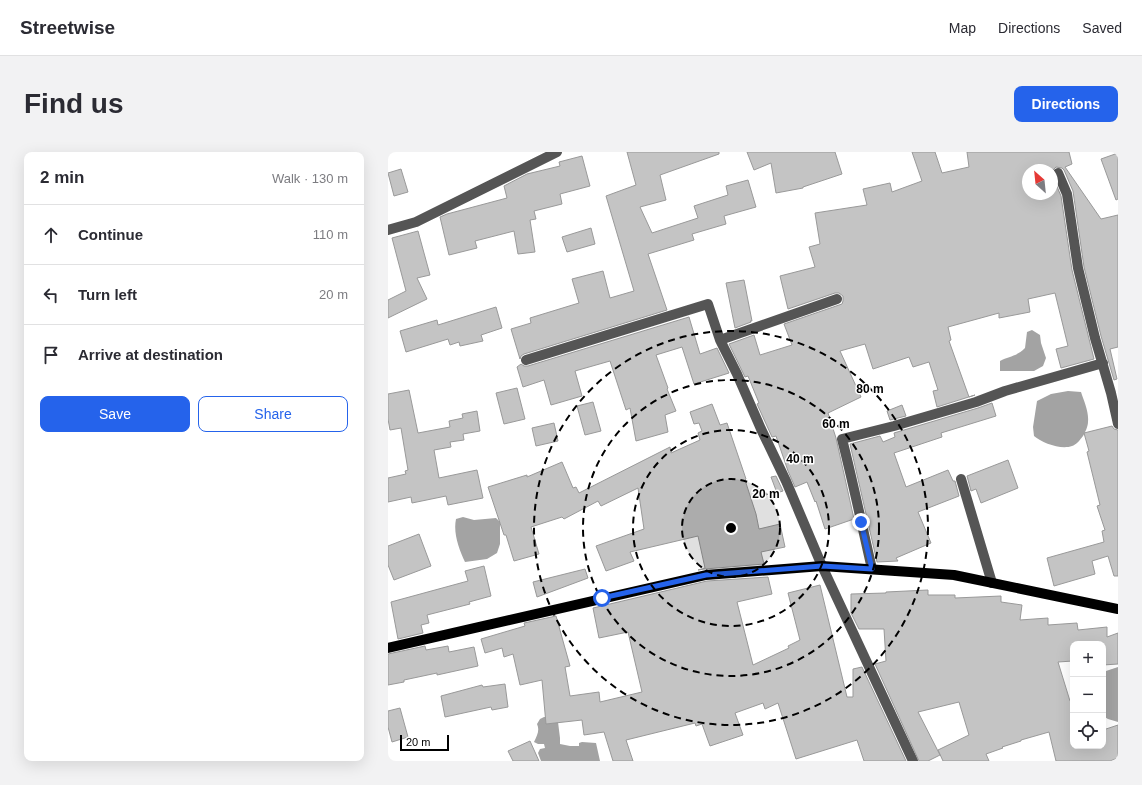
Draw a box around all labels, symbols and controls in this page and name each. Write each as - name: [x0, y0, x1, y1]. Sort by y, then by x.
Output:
- text: Streetwise: [20, 17, 115, 38]
- text: Map: [949, 20, 976, 36]
- text: Directions: [998, 20, 1060, 36]
- text: Saved: [1082, 20, 1122, 36]
- button: Directions: [1014, 86, 1118, 122]
- text: Find us: [24, 88, 124, 119]
- north arrow: [1022, 164, 1058, 200]
- text: 2 min: [40, 168, 84, 187]
- text: Walk · 130 m: [272, 171, 348, 186]
- icon: ahead: [40, 224, 62, 246]
- text: Continue: [78, 226, 143, 243]
- text: 110 m: [313, 227, 348, 242]
- icon: left: [40, 284, 62, 306]
- text: Turn left: [78, 286, 137, 303]
- text: 20 m: [319, 287, 348, 302]
- icon: arrive: [40, 344, 62, 366]
- text: Arrive at destination: [78, 346, 223, 363]
- text: 80 m: [856, 382, 884, 396]
- button: Save: [40, 396, 190, 432]
- button: Share: [198, 396, 348, 432]
- text: 60 m: [822, 417, 850, 431]
- text: 40 m: [786, 452, 814, 466]
- text: 20 m: [752, 487, 780, 501]
- route end: [852, 513, 870, 531]
- centre of rings: [724, 521, 738, 535]
- route start: [593, 589, 611, 607]
- map controls: [1070, 641, 1106, 749]
- button: +: [1070, 641, 1106, 677]
- button: −: [1070, 677, 1106, 713]
- button: locate: [1070, 713, 1106, 749]
- scale bar: [400, 733, 449, 752]
- text: 20 m: [406, 736, 430, 748]

